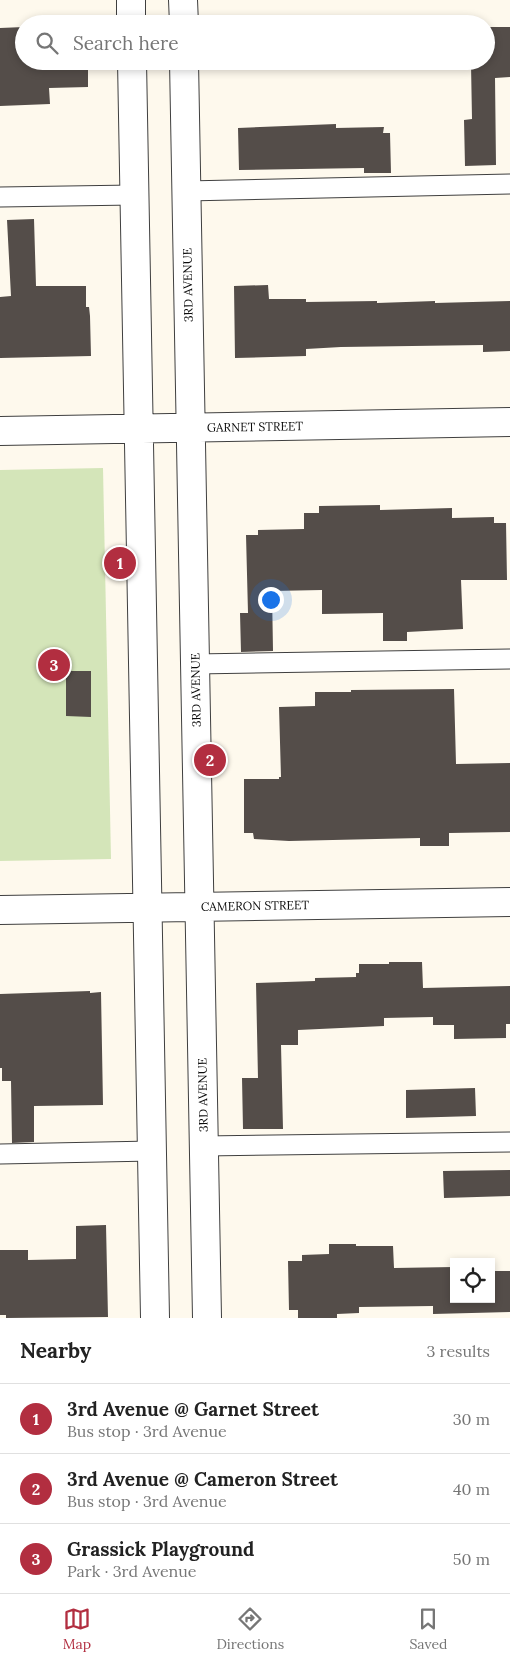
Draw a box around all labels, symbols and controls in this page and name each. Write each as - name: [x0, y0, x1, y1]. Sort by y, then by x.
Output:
- search box: [15, 15, 495, 70]
- icon: search: [33, 29, 61, 57]
- text: Search here: [73, 31, 179, 55]
- street label: 3RD AVENUE: [179, 248, 196, 322]
- street label: GARNET STREET: [207, 418, 304, 435]
- pin: 1: [104, 544, 136, 582]
- your location: [258, 587, 284, 613]
- pin: 3: [38, 646, 70, 684]
- street label: 3RD AVENUE: [187, 653, 204, 727]
- pin: 2: [194, 741, 226, 779]
- street label: CAMERON STREET: [201, 897, 310, 914]
- street label: 3RD AVENUE: [194, 1058, 211, 1132]
- map controls: [450, 1258, 495, 1303]
- button: locate: [450, 1258, 495, 1303]
- text: Nearby: [20, 1337, 91, 1364]
- text: 3 results: [426, 1341, 490, 1361]
- text: 3rd Avenue @ Garnet Street: [67, 1397, 319, 1421]
- text: 1: [33, 1409, 39, 1429]
- text: 30 m: [453, 1409, 490, 1429]
- text: Bus stop · 3rd Avenue: [67, 1421, 227, 1441]
- text: 3rd Avenue @ Cameron Street: [67, 1467, 338, 1491]
- text: 2: [32, 1479, 40, 1499]
- text: 40 m: [453, 1479, 490, 1499]
- text: Bus stop · 3rd Avenue: [67, 1491, 227, 1511]
- text: Grassick Playground: [67, 1537, 254, 1561]
- text: 3: [32, 1549, 40, 1569]
- text: 50 m: [453, 1549, 490, 1569]
- text: Park · 3rd Avenue: [67, 1561, 197, 1581]
- tab: Map: [63, 1605, 91, 1653]
- tab: Directions: [216, 1605, 284, 1653]
- tab: Saved: [409, 1605, 447, 1653]

